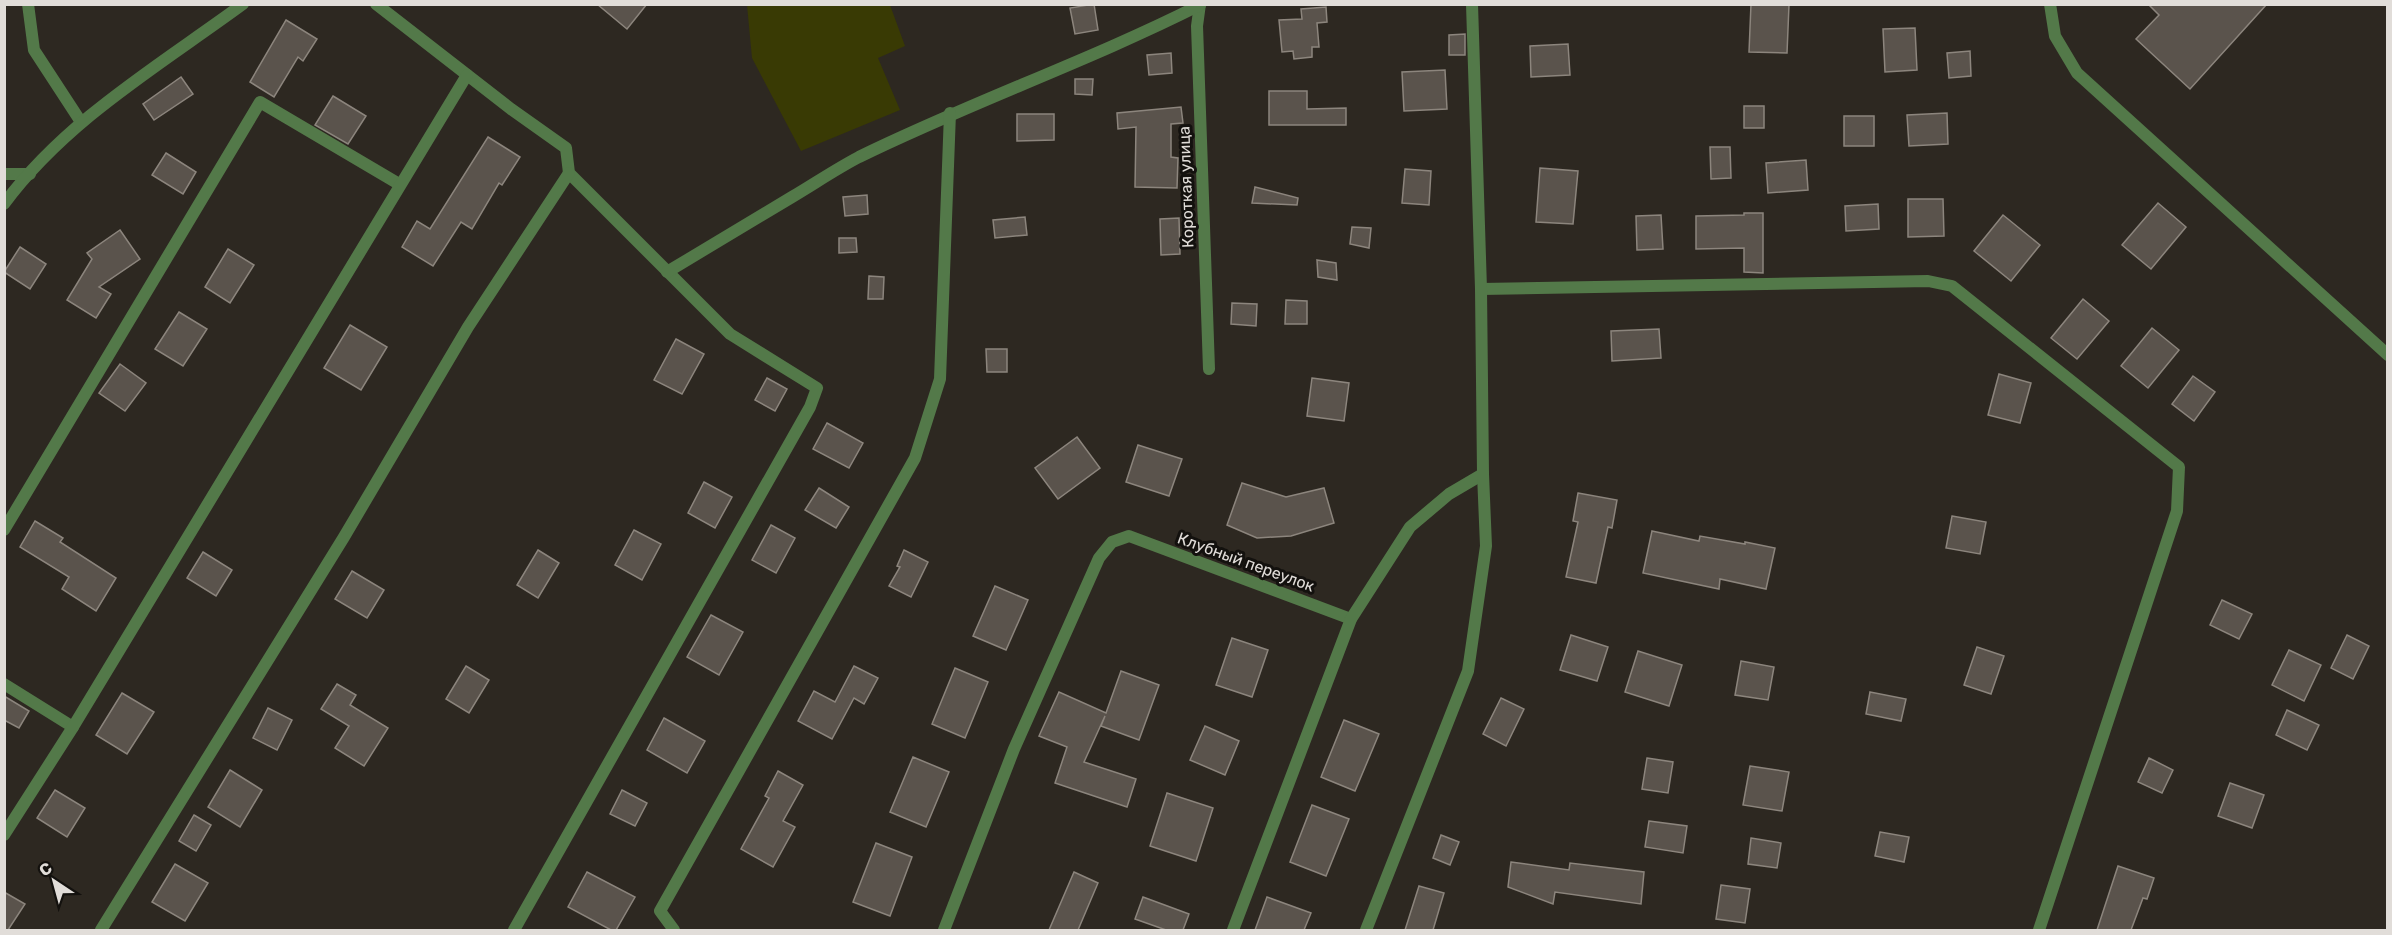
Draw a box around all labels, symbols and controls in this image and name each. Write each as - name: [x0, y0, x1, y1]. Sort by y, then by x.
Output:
- street label: Короткая улица: [1174, 126, 1198, 248]
- street label: Клубный переулок: [1175, 528, 1317, 596]
- north arrow: [24, 851, 84, 911]
- text: С: [35, 858, 56, 880]

